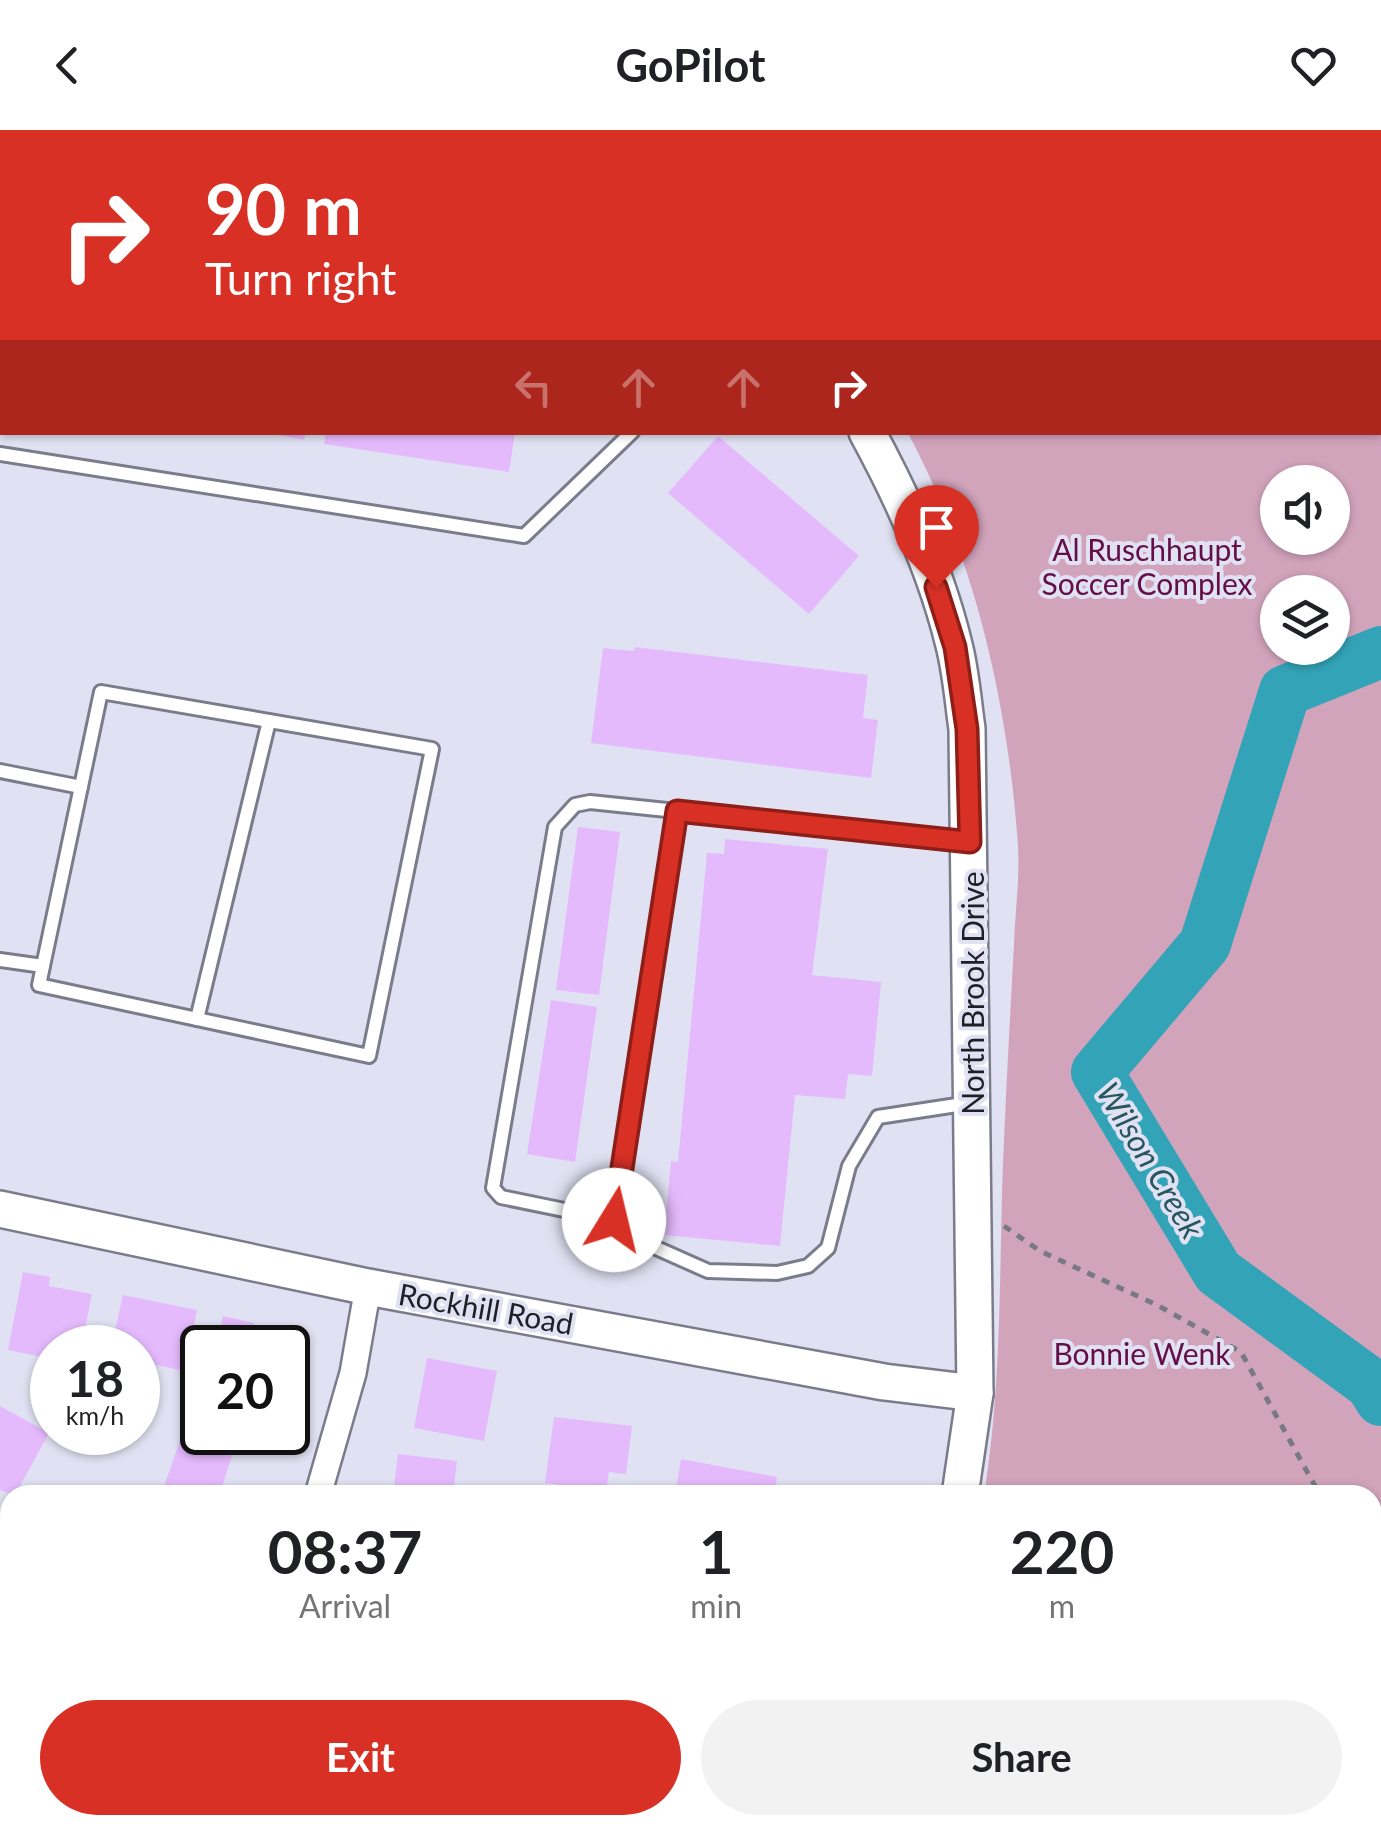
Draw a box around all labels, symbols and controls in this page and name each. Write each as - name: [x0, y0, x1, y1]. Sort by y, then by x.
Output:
- icon: back: [40, 38, 95, 93]
- text: GoPilot: [615, 38, 766, 92]
- icon: heart: [1286, 38, 1341, 93]
- text: 90 m: [205, 166, 362, 250]
- icon: right: [40, 170, 170, 300]
- text: Turn right: [205, 251, 396, 305]
- icon: left: [506, 360, 561, 415]
- icon: ahead: [611, 360, 666, 415]
- icon: ahead: [716, 360, 771, 415]
- icon: right: [821, 360, 876, 415]
- map controls: [1260, 465, 1350, 665]
- button: sound: [1260, 465, 1350, 555]
- pin: [894, 485, 979, 588]
- icon: arrive: [909, 500, 964, 555]
- park label: Al Ruschhaupt Soccer Complex: [1041, 531, 1253, 601]
- button: layers: [1260, 575, 1350, 665]
- street label: North Brook Drive: [954, 871, 990, 1115]
- water label: Wilson Creek: [1089, 1075, 1213, 1246]
- position arrow: [562, 1168, 666, 1272]
- street label: Rockhill Road: [396, 1275, 576, 1341]
- speed limit sign: 20: [180, 1325, 310, 1455]
- park label: Bonnie Wenk: [1053, 1335, 1231, 1371]
- text: 18: [66, 1348, 124, 1408]
- text: km/h: [66, 1400, 124, 1430]
- text: 08:37: [268, 1515, 422, 1587]
- text: 1: [699, 1515, 734, 1587]
- text: 220: [1010, 1515, 1114, 1587]
- text: Arrival: [299, 1586, 391, 1625]
- text: min: [690, 1586, 742, 1625]
- text: m: [1049, 1586, 1075, 1625]
- button: Exit: [40, 1700, 681, 1815]
- button: Share: [701, 1700, 1342, 1815]

